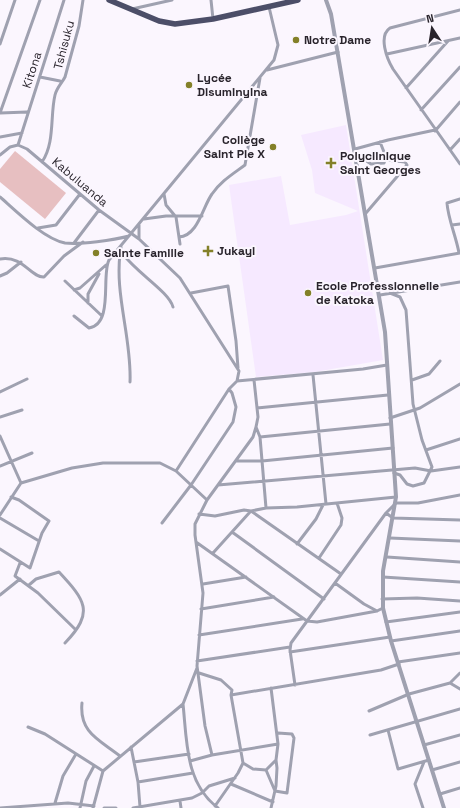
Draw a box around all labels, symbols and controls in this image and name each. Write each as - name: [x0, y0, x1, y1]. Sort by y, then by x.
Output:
- north arrow: [412, 8, 452, 48]
- text: N: [425, 11, 435, 26]
- street label: Tshisuku: [50, 19, 78, 71]
- place label: Notre Dame: [304, 32, 371, 48]
- marker: Notre Dame: [291, 35, 301, 45]
- street label: Kitona: [19, 50, 45, 90]
- place label: Lycée Disuminyina: [197, 70, 268, 100]
- marker: Lycée Disuminyina: [184, 80, 194, 90]
- place label: Collège Saint Pie X: [204, 132, 265, 162]
- marker: Collège Saint Pie X: [268, 142, 278, 152]
- place label: Polyclinique Saint Georges: [340, 148, 421, 178]
- street label: Kabuluanda: [49, 154, 111, 210]
- marker: Polyclinique Saint Georges: [325, 157, 337, 169]
- place label: Jukayi: [217, 243, 255, 259]
- place label: Sainte Famille: [104, 245, 184, 261]
- marker: Jukayi: [202, 245, 214, 257]
- marker: Sainte Famille: [91, 248, 101, 258]
- place label: Ecole Professionnelle de Katoka: [316, 278, 439, 308]
- marker: Ecole Professionnelle de Katoka: [303, 288, 313, 298]

